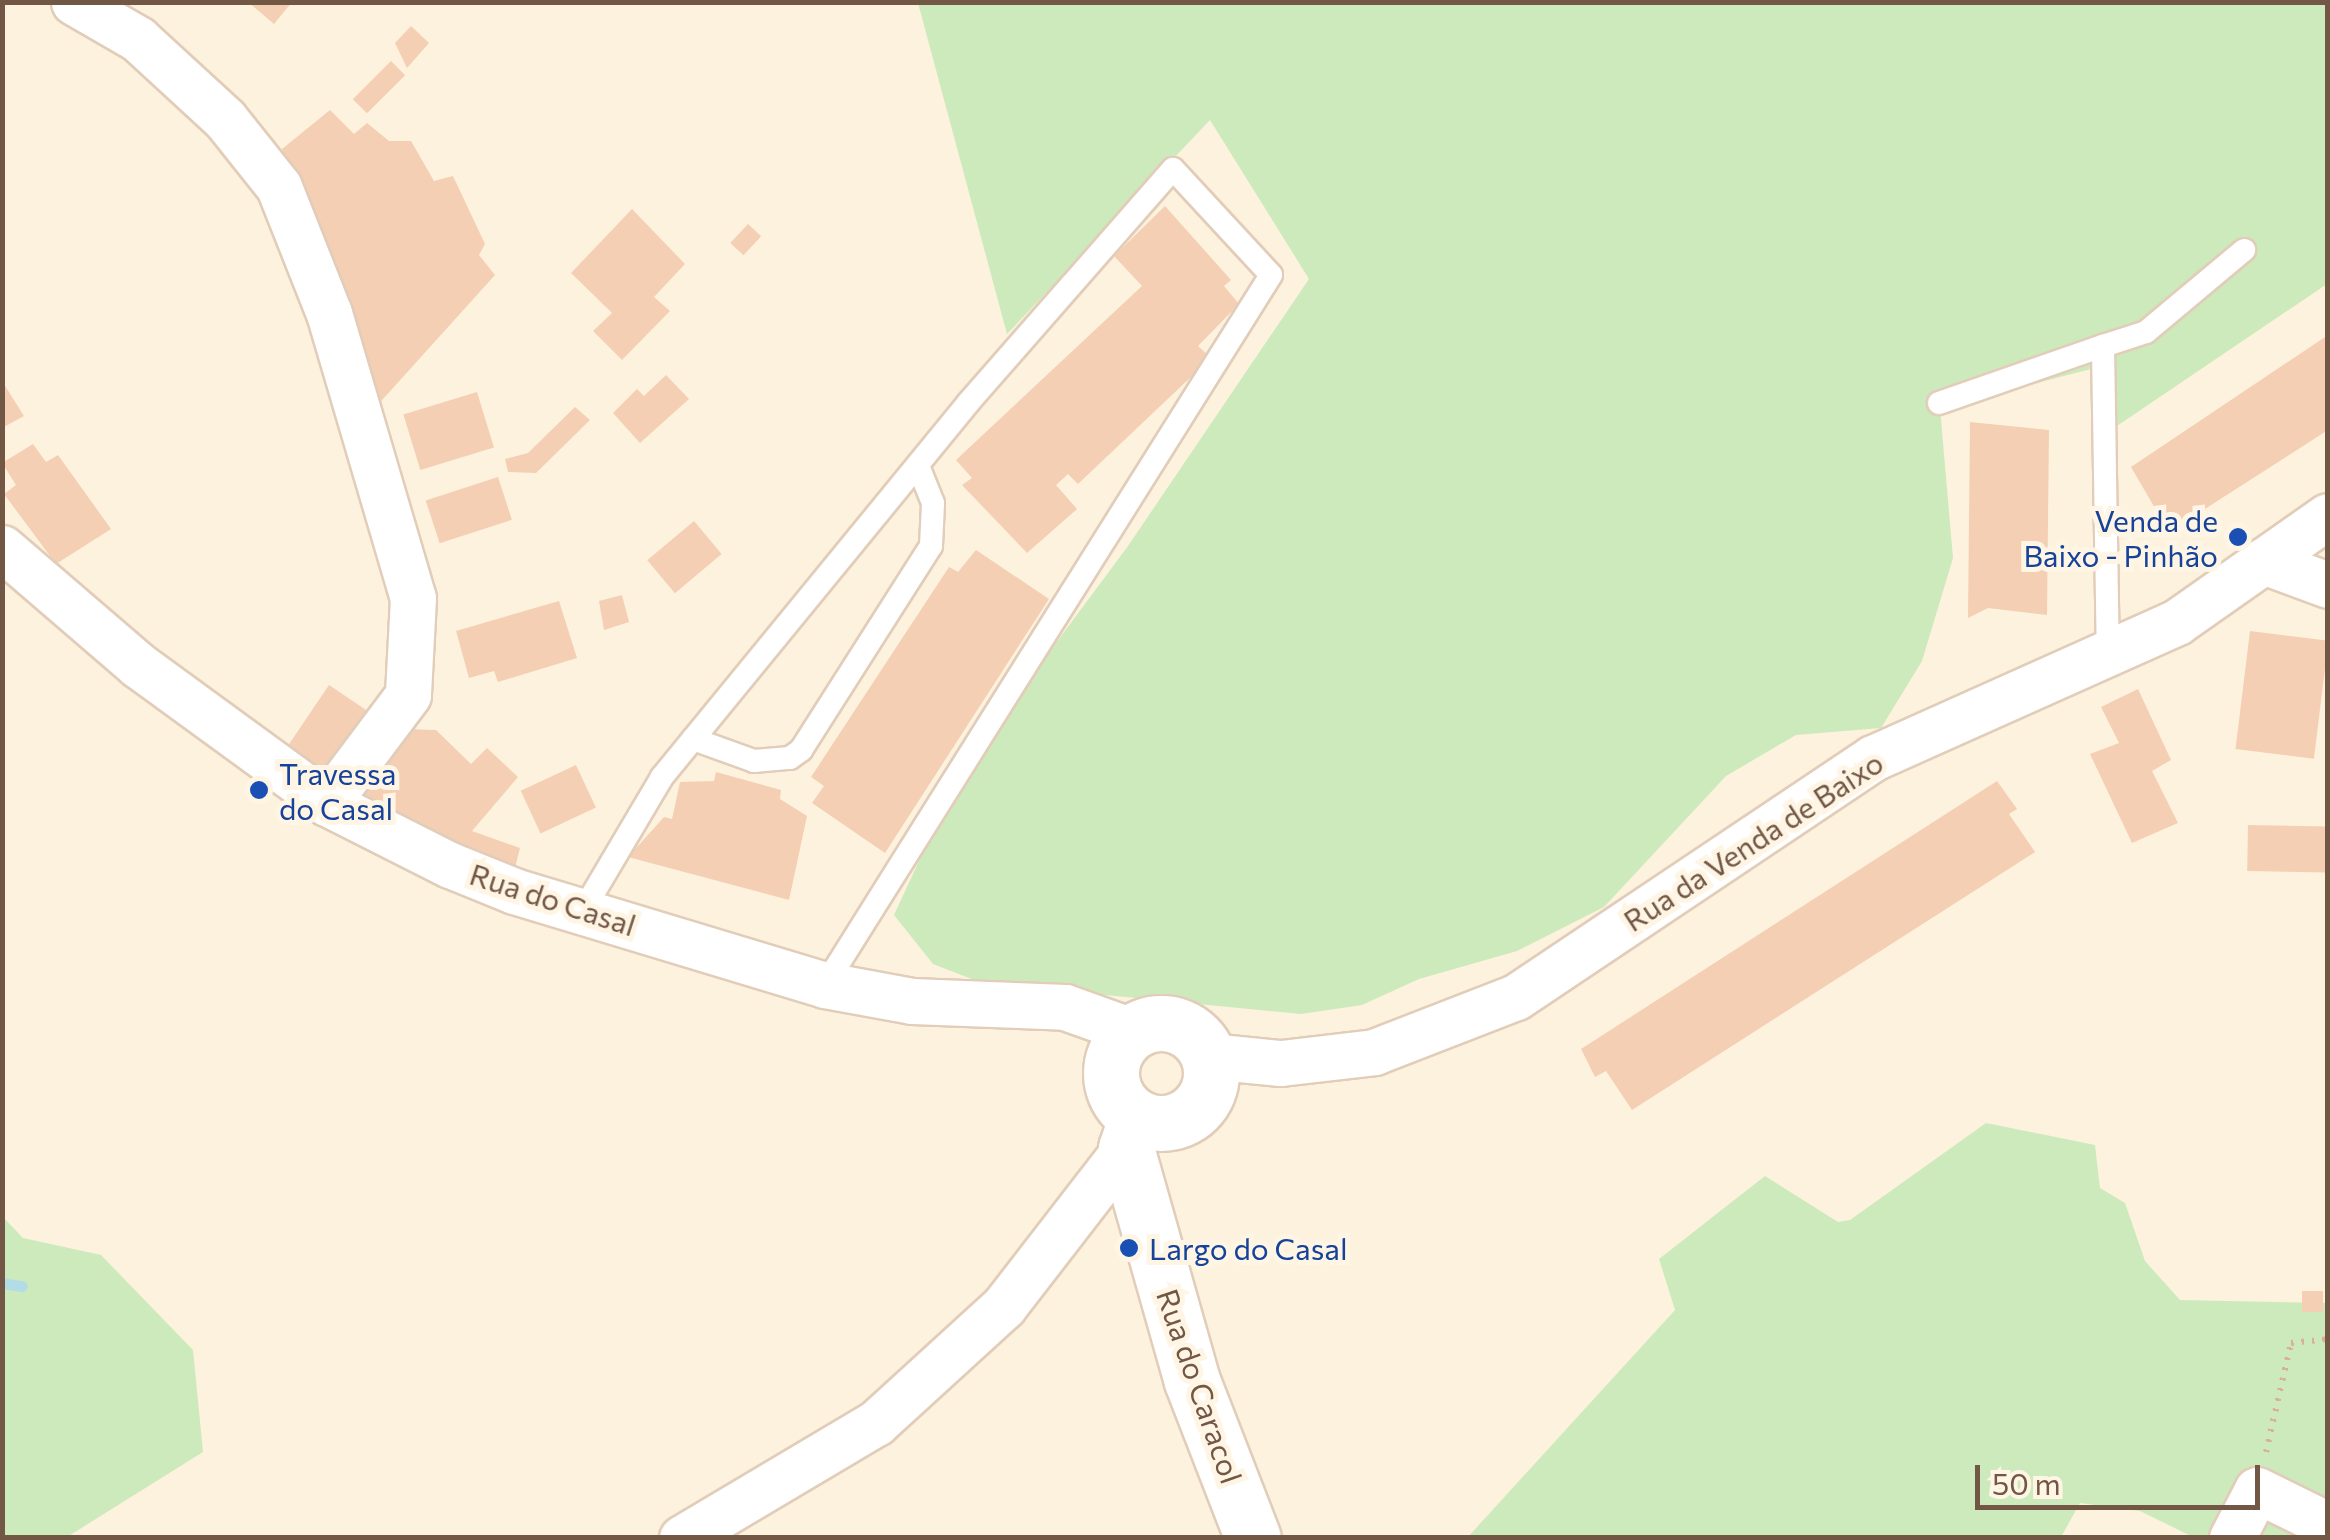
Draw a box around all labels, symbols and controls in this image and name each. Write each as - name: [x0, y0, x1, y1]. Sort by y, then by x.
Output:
- place label: Venda de Baixo - Pinhão: [2023, 502, 2218, 572]
- marker: Venda de Baixo - Pinhão: [2227, 526, 2249, 548]
- street label: Rua da Venda de Baixo: [1617, 744, 1889, 938]
- place label: Travessa do Casal: [279, 755, 396, 826]
- marker: Travessa do Casal: [248, 779, 270, 801]
- street label: Rua do Casal: [465, 855, 641, 943]
- place label: Largo do Casal: [1149, 1230, 1348, 1266]
- marker: Largo do Casal: [1118, 1237, 1140, 1259]
- street label: Rua do Caracol: [1150, 1284, 1250, 1488]
- scale bar: [1980, 1445, 2265, 1507]
- text: 50 m: [1992, 1464, 2061, 1501]

